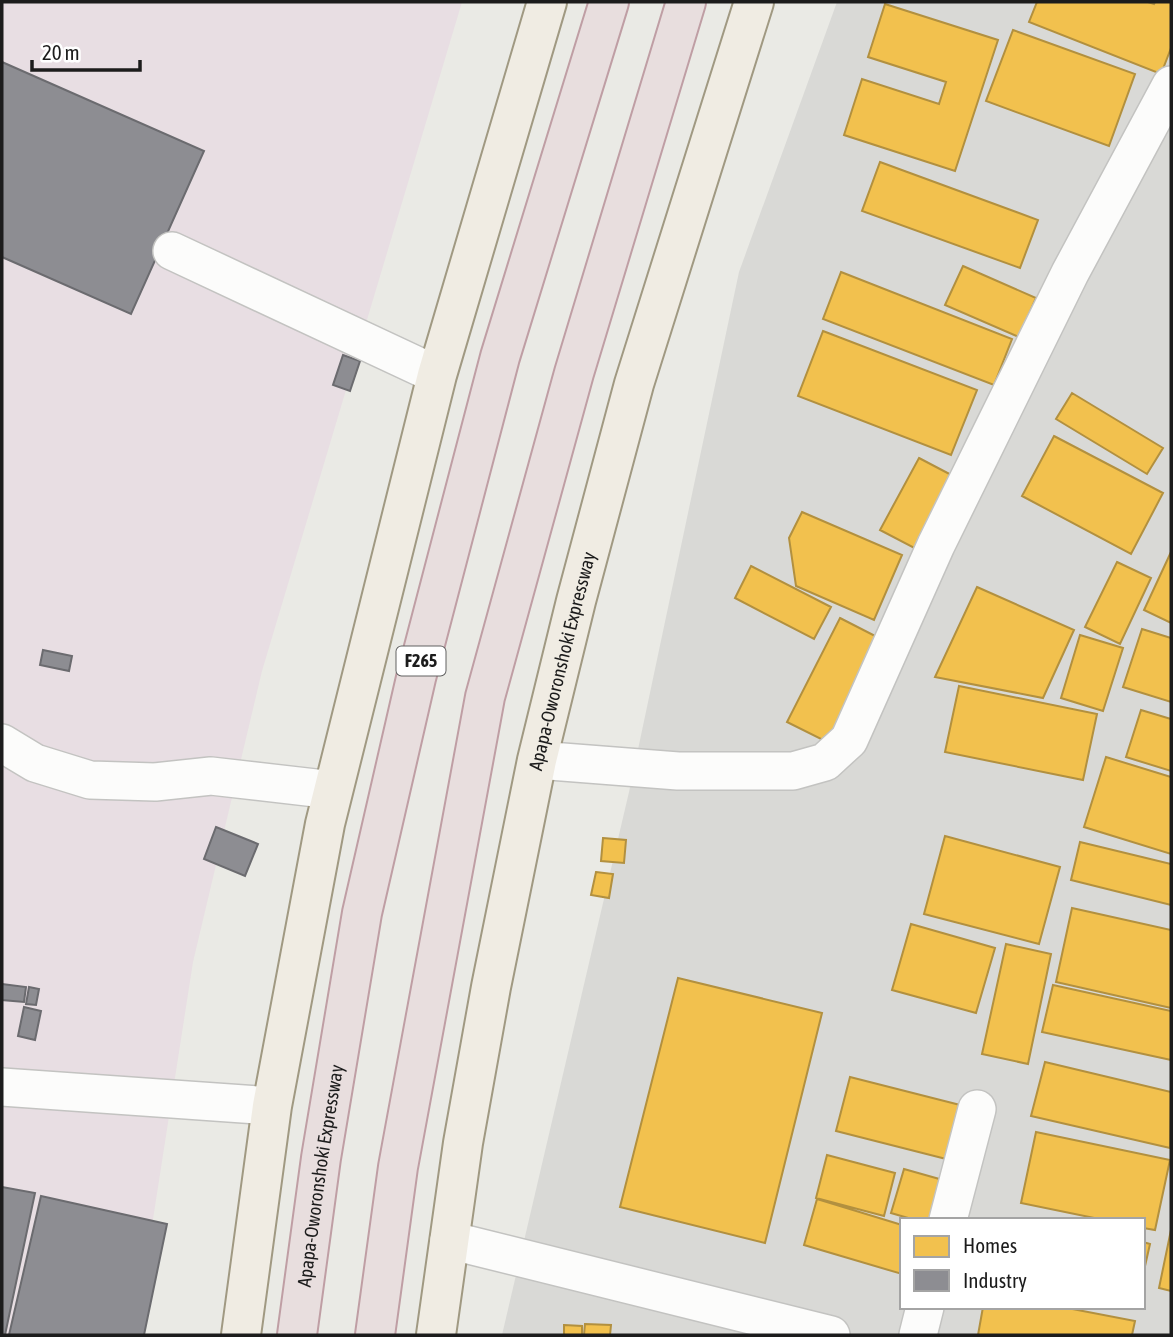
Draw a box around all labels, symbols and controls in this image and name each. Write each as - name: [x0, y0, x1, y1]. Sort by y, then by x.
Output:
- scale bar: [32, 28, 140, 72]
- text: 20 m: [42, 40, 80, 64]
- street label: Apapa-Oworonshoki Expressway: [524, 549, 600, 772]
- road number: F265: [396, 646, 446, 676]
- street label: Apapa-Oworonshoki Expressway: [293, 1063, 348, 1288]
- legend: [900, 1218, 1145, 1309]
- text: Homes: [963, 1233, 1017, 1257]
- text: Industry: [963, 1268, 1027, 1292]

